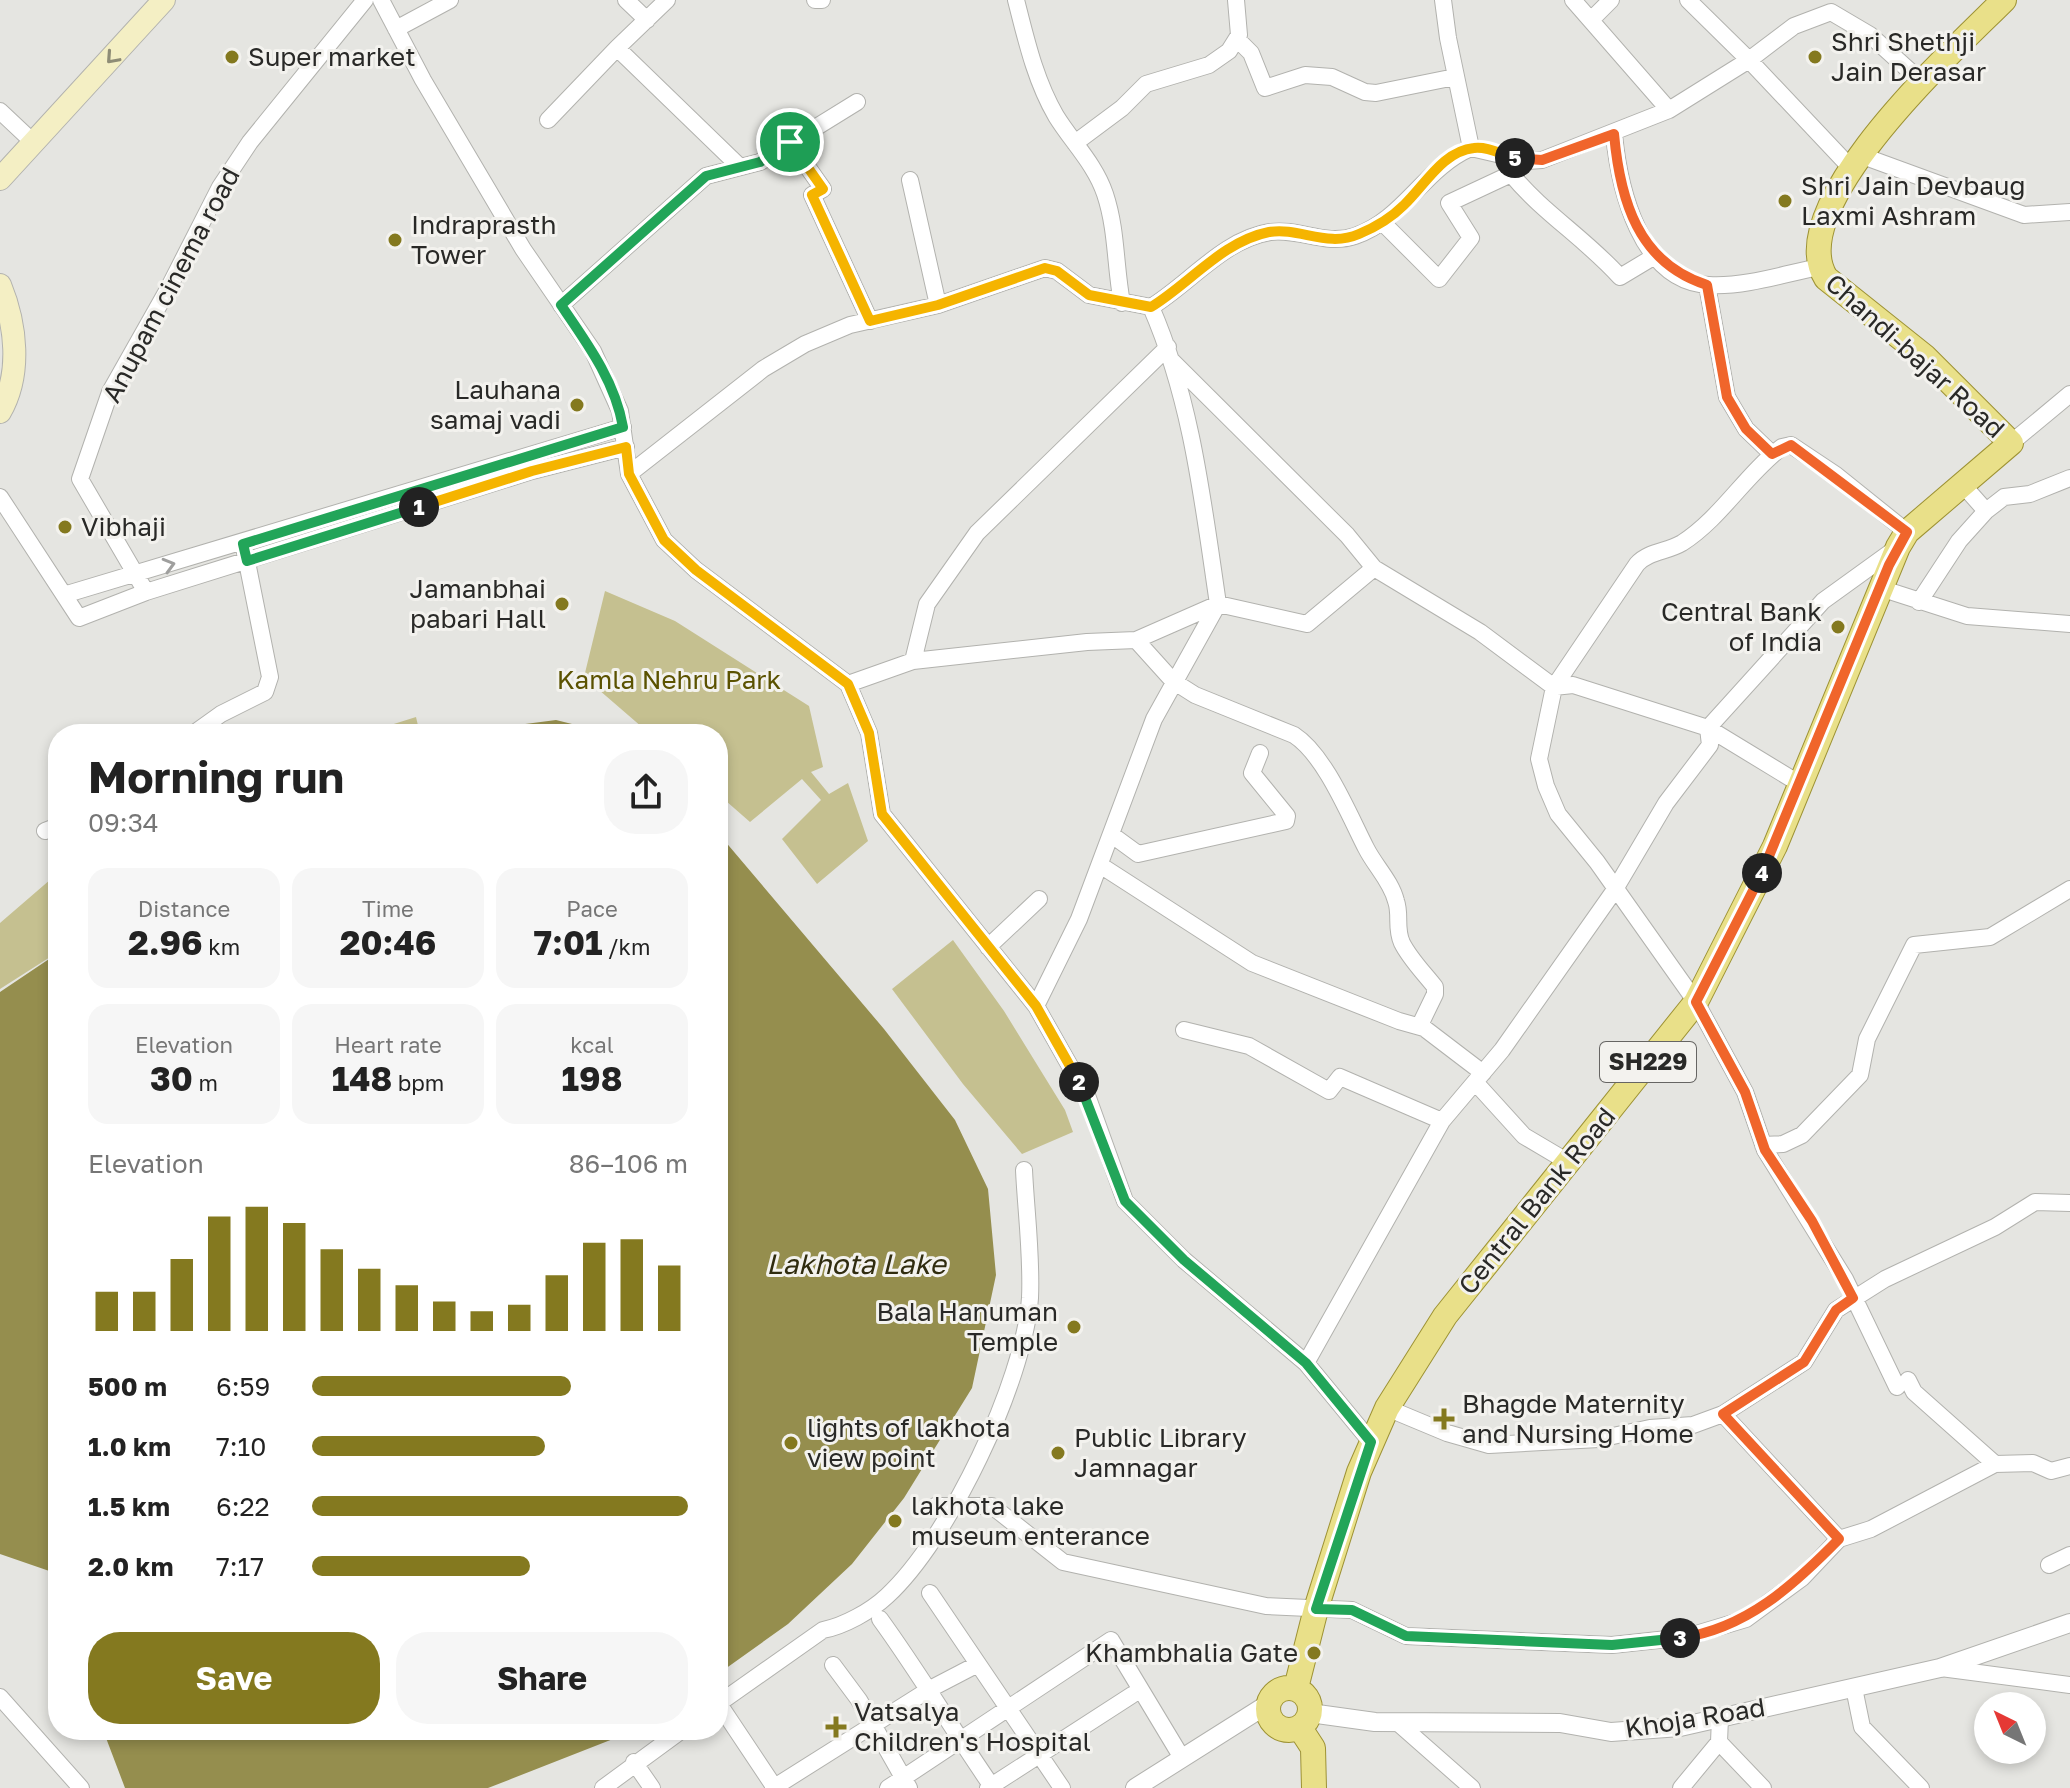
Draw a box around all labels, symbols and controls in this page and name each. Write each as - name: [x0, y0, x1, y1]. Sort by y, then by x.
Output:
- place label: Shri Shethji Jain Derasar: [1831, 26, 1986, 87]
- place label: Super market: [248, 41, 416, 72]
- marker: Super market: [223, 48, 241, 66]
- marker: Shri Shethji Jain Derasar: [1806, 48, 1824, 66]
- one-way arrow: [107, 49, 121, 63]
- pin: [756, 108, 824, 176]
- icon: arrive: [768, 120, 812, 164]
- pin: 5: [1495, 138, 1535, 178]
- text: 5: [1508, 144, 1522, 171]
- street label: Anupam cinema road: [95, 162, 246, 408]
- place label: Shri Jain Devbaug Laxmi Ashram: [1801, 170, 2026, 231]
- marker: Shri Jain Devbaug Laxmi Ashram: [1776, 192, 1794, 210]
- place label: Indraprasth Tower: [411, 209, 556, 270]
- marker: Indraprasth Tower: [386, 231, 404, 249]
- street label: Chandi-bajar Road: [1820, 267, 2011, 444]
- place label: Lauhana samaj vadi: [430, 374, 561, 435]
- marker: Lauhana samaj vadi: [568, 396, 586, 414]
- pin: 1: [399, 487, 439, 527]
- text: 1: [413, 493, 425, 520]
- place label: Vibhaji: [81, 511, 166, 542]
- marker: Vibhaji: [56, 518, 74, 536]
- one-way arrow: [161, 558, 175, 574]
- place label: Jamanbhai pabari Hall: [410, 573, 546, 634]
- marker: Jamanbhai pabari Hall: [553, 595, 571, 613]
- place label: Central Bank of India: [1661, 596, 1822, 657]
- marker: Central Bank of India: [1829, 618, 1847, 636]
- park label: Kamla Nehru Park: [557, 664, 781, 695]
- text: Morning run: [88, 750, 344, 803]
- button: share: [604, 750, 688, 834]
- text: 09:34: [88, 807, 159, 838]
- pin: 4: [1742, 853, 1782, 893]
- text: 4: [1755, 859, 1769, 886]
- text: Distance: [138, 895, 230, 922]
- text: Time: [362, 895, 414, 922]
- text: Pace: [566, 895, 618, 922]
- text: 2.96: [128, 922, 203, 962]
- text: 20:46: [340, 922, 436, 962]
- text: 7:01: [534, 922, 603, 962]
- text: km: [203, 933, 240, 960]
- text: /km: [603, 933, 651, 960]
- text: Elevation: [135, 1031, 233, 1058]
- text: Heart rate: [334, 1031, 442, 1058]
- text: kcal: [570, 1031, 614, 1058]
- road number: SH229: [1600, 1042, 1696, 1082]
- text: 30: [150, 1058, 193, 1098]
- text: 148: [332, 1058, 392, 1098]
- text: 198: [562, 1058, 622, 1098]
- pin: 2: [1059, 1062, 1099, 1102]
- text: 2: [1072, 1068, 1086, 1095]
- text: m: [193, 1069, 218, 1096]
- text: bpm: [392, 1069, 444, 1096]
- street label: Central Bank Road: [1452, 1101, 1621, 1300]
- text: Elevation: [88, 1148, 204, 1179]
- text: 86–106 m: [569, 1148, 688, 1179]
- water label: Lakhota Lake: [766, 1247, 947, 1280]
- place label: Bala Hanuman Temple: [877, 1296, 1058, 1357]
- marker: Bala Hanuman Temple: [1065, 1318, 1083, 1336]
- text: 500 m: [88, 1371, 167, 1402]
- text: 6:59: [216, 1371, 270, 1402]
- place label: Bhagde Maternity and Nursing Home: [1462, 1388, 1693, 1449]
- marker: Bhagde Maternity and Nursing Home: [1433, 1408, 1455, 1430]
- place label: lights of lakhota view point: [807, 1412, 1010, 1473]
- place label: Public Library Jamnagar: [1074, 1422, 1247, 1483]
- text: 1.0 km: [88, 1431, 171, 1462]
- text: 7:10: [216, 1431, 266, 1462]
- marker: lights of lakhota view point: [782, 1434, 800, 1452]
- marker: Public Library Jamnagar: [1049, 1444, 1067, 1462]
- place label: lakhota lake museum enterance: [911, 1490, 1150, 1551]
- text: 1.5 km: [88, 1491, 170, 1522]
- text: 6:22: [216, 1491, 270, 1522]
- marker: lakhota lake museum enterance: [886, 1512, 904, 1530]
- text: 2.0 km: [88, 1551, 173, 1582]
- text: 7:17: [216, 1551, 264, 1582]
- pin: 3: [1660, 1618, 1700, 1658]
- text: 3: [1673, 1624, 1687, 1651]
- button: Save: [88, 1632, 380, 1724]
- button: Share: [396, 1632, 688, 1724]
- place label: Khambhalia Gate: [1085, 1637, 1298, 1668]
- marker: Khambhalia Gate: [1305, 1644, 1323, 1662]
- street label: Khoja Road: [1623, 1691, 1767, 1744]
- north arrow: [1974, 1692, 2046, 1764]
- map controls: [1974, 1692, 2046, 1764]
- place label: Vatsalya Children's Hospital: [854, 1696, 1091, 1757]
- marker: Vatsalya Children's Hospital: [825, 1716, 847, 1738]

